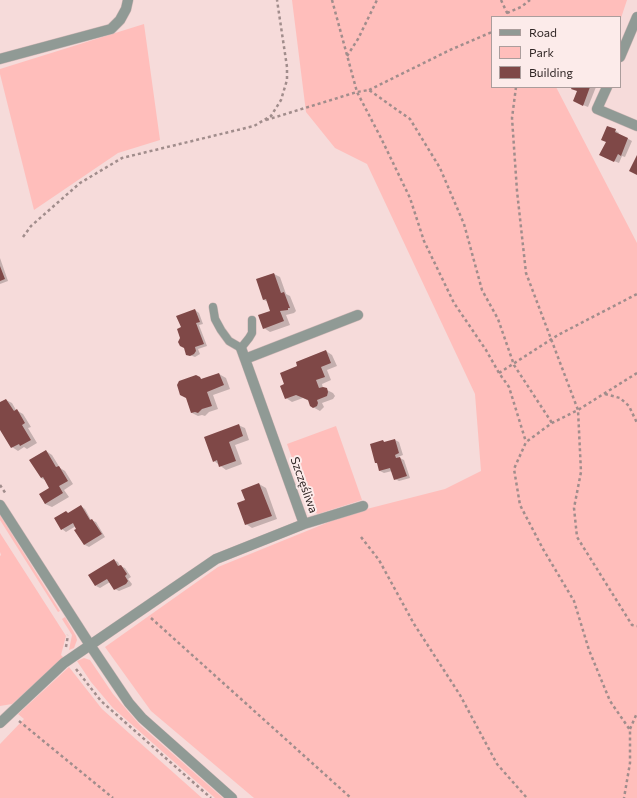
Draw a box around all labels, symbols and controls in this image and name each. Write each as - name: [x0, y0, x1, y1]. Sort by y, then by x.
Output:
- legend: [491, 16, 621, 88]
- text: Road: [529, 25, 557, 39]
- text: Park: [529, 45, 554, 59]
- text: Building: [529, 65, 573, 79]
- street label: Szczęśliwa: [287, 455, 321, 515]

